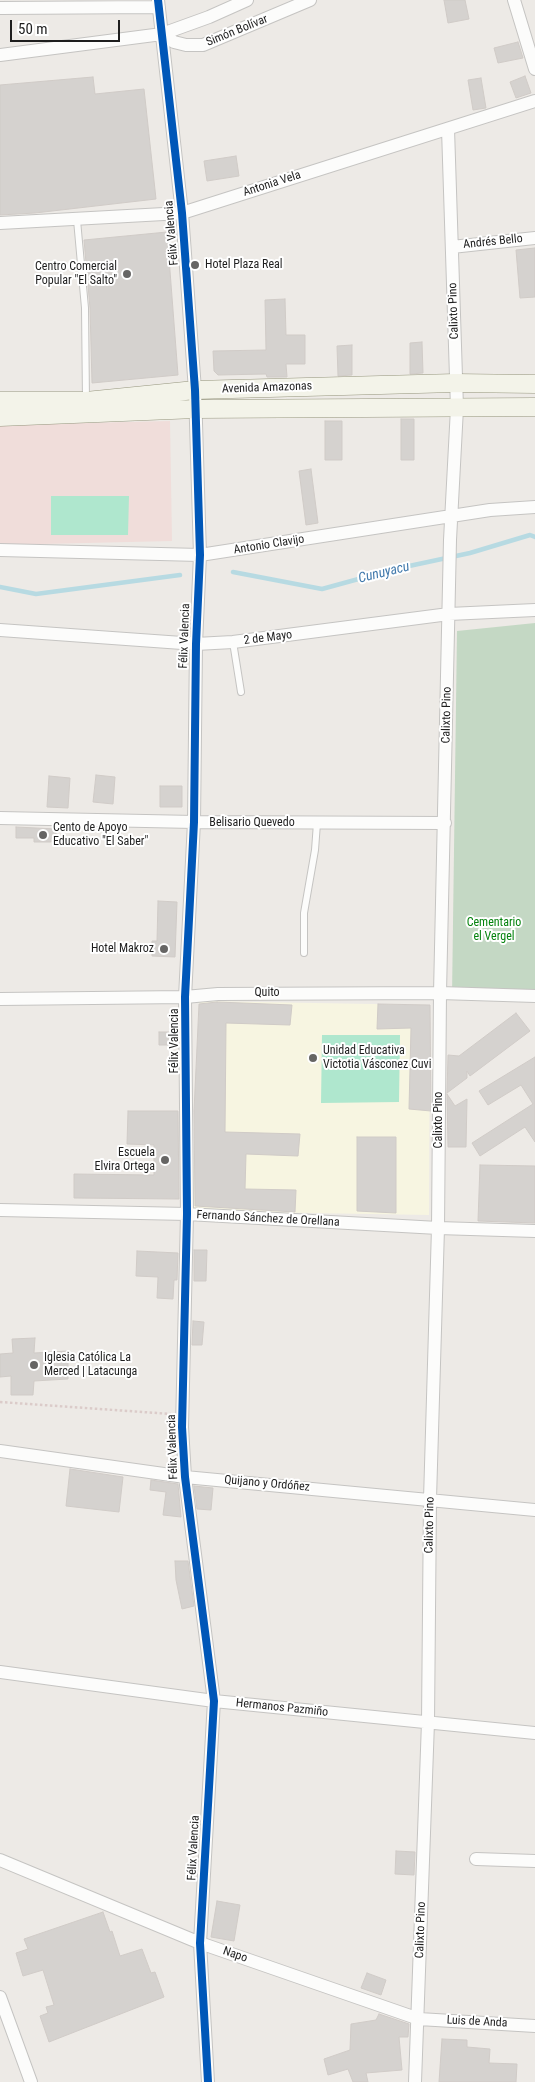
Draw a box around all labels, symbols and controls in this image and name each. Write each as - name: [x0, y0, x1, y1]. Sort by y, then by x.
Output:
- scale bar: [12, 10, 122, 42]
- street label: Simón Bolívar: [204, 12, 270, 50]
- text: 50 m: [18, 20, 48, 38]
- street label: Antonia Vela: [241, 168, 303, 200]
- street label: Félix Valencia: [162, 200, 182, 266]
- street label: Andrés Bello: [463, 232, 523, 252]
- place label: Hotel Plaza Real: [205, 258, 283, 272]
- marker: Hotel Plaza Real: [189, 259, 201, 271]
- place label: Centro Comercial Popular "El Salto": [35, 260, 117, 288]
- marker: Centro Comercial Popular "El Salto": [121, 268, 133, 280]
- street label: Calixto Pino: [446, 282, 462, 340]
- street label: Avenida Amazonas: [222, 379, 312, 397]
- street label: Antonio Clavijo: [233, 532, 305, 558]
- water label: Cunuyacu: [357, 559, 411, 587]
- street label: Félix Valencia: [177, 603, 193, 669]
- street label: 2 de Mayo: [243, 628, 293, 648]
- street label: Calixto Pino: [439, 686, 455, 744]
- street label: Belisario Quevedo: [209, 816, 295, 830]
- place label: Cento de Apoyo Educativo "El Saber": [53, 821, 148, 849]
- marker: Cento de Apoyo Educativo "El Saber": [37, 829, 49, 841]
- park label: Cementario el Vergel: [467, 916, 521, 944]
- place label: Hotel Makroz: [91, 942, 154, 956]
- marker: Hotel Makroz: [158, 943, 170, 955]
- street label: Quito: [254, 986, 280, 1000]
- street label: Félix Valencia: [168, 1008, 182, 1074]
- place label: Unidad Educativa Victotia Vásconez Cuvi: [323, 1044, 431, 1072]
- marker: Unidad Educativa Victotia Vásconez Cuvi: [307, 1052, 319, 1064]
- street label: Calixto Pino: [432, 1092, 446, 1148]
- place label: Escuela Elvira Ortega: [94, 1146, 155, 1174]
- marker: Escuela Elvira Ortega: [159, 1154, 171, 1166]
- street label: Fernando Sánchez de Orellana: [196, 1208, 340, 1230]
- place label: Iglesia Católica La Merced | Latacunga: [44, 1351, 137, 1379]
- marker: Iglesia Católica La Merced | Latacunga: [28, 1359, 40, 1371]
- street label: Félix Valencia: [165, 1414, 181, 1480]
- street label: Quijano y Ordóñez: [224, 1473, 310, 1495]
- street label: Calixto Pino: [422, 1496, 438, 1554]
- street label: Hermanos Pazmiño: [235, 1696, 329, 1720]
- street label: Félix Valencia: [185, 1815, 203, 1881]
- street label: Calixto Pino: [413, 1901, 429, 1959]
- street label: Napo: [221, 1944, 249, 1966]
- street label: Luis de Anda: [446, 2013, 508, 2031]

